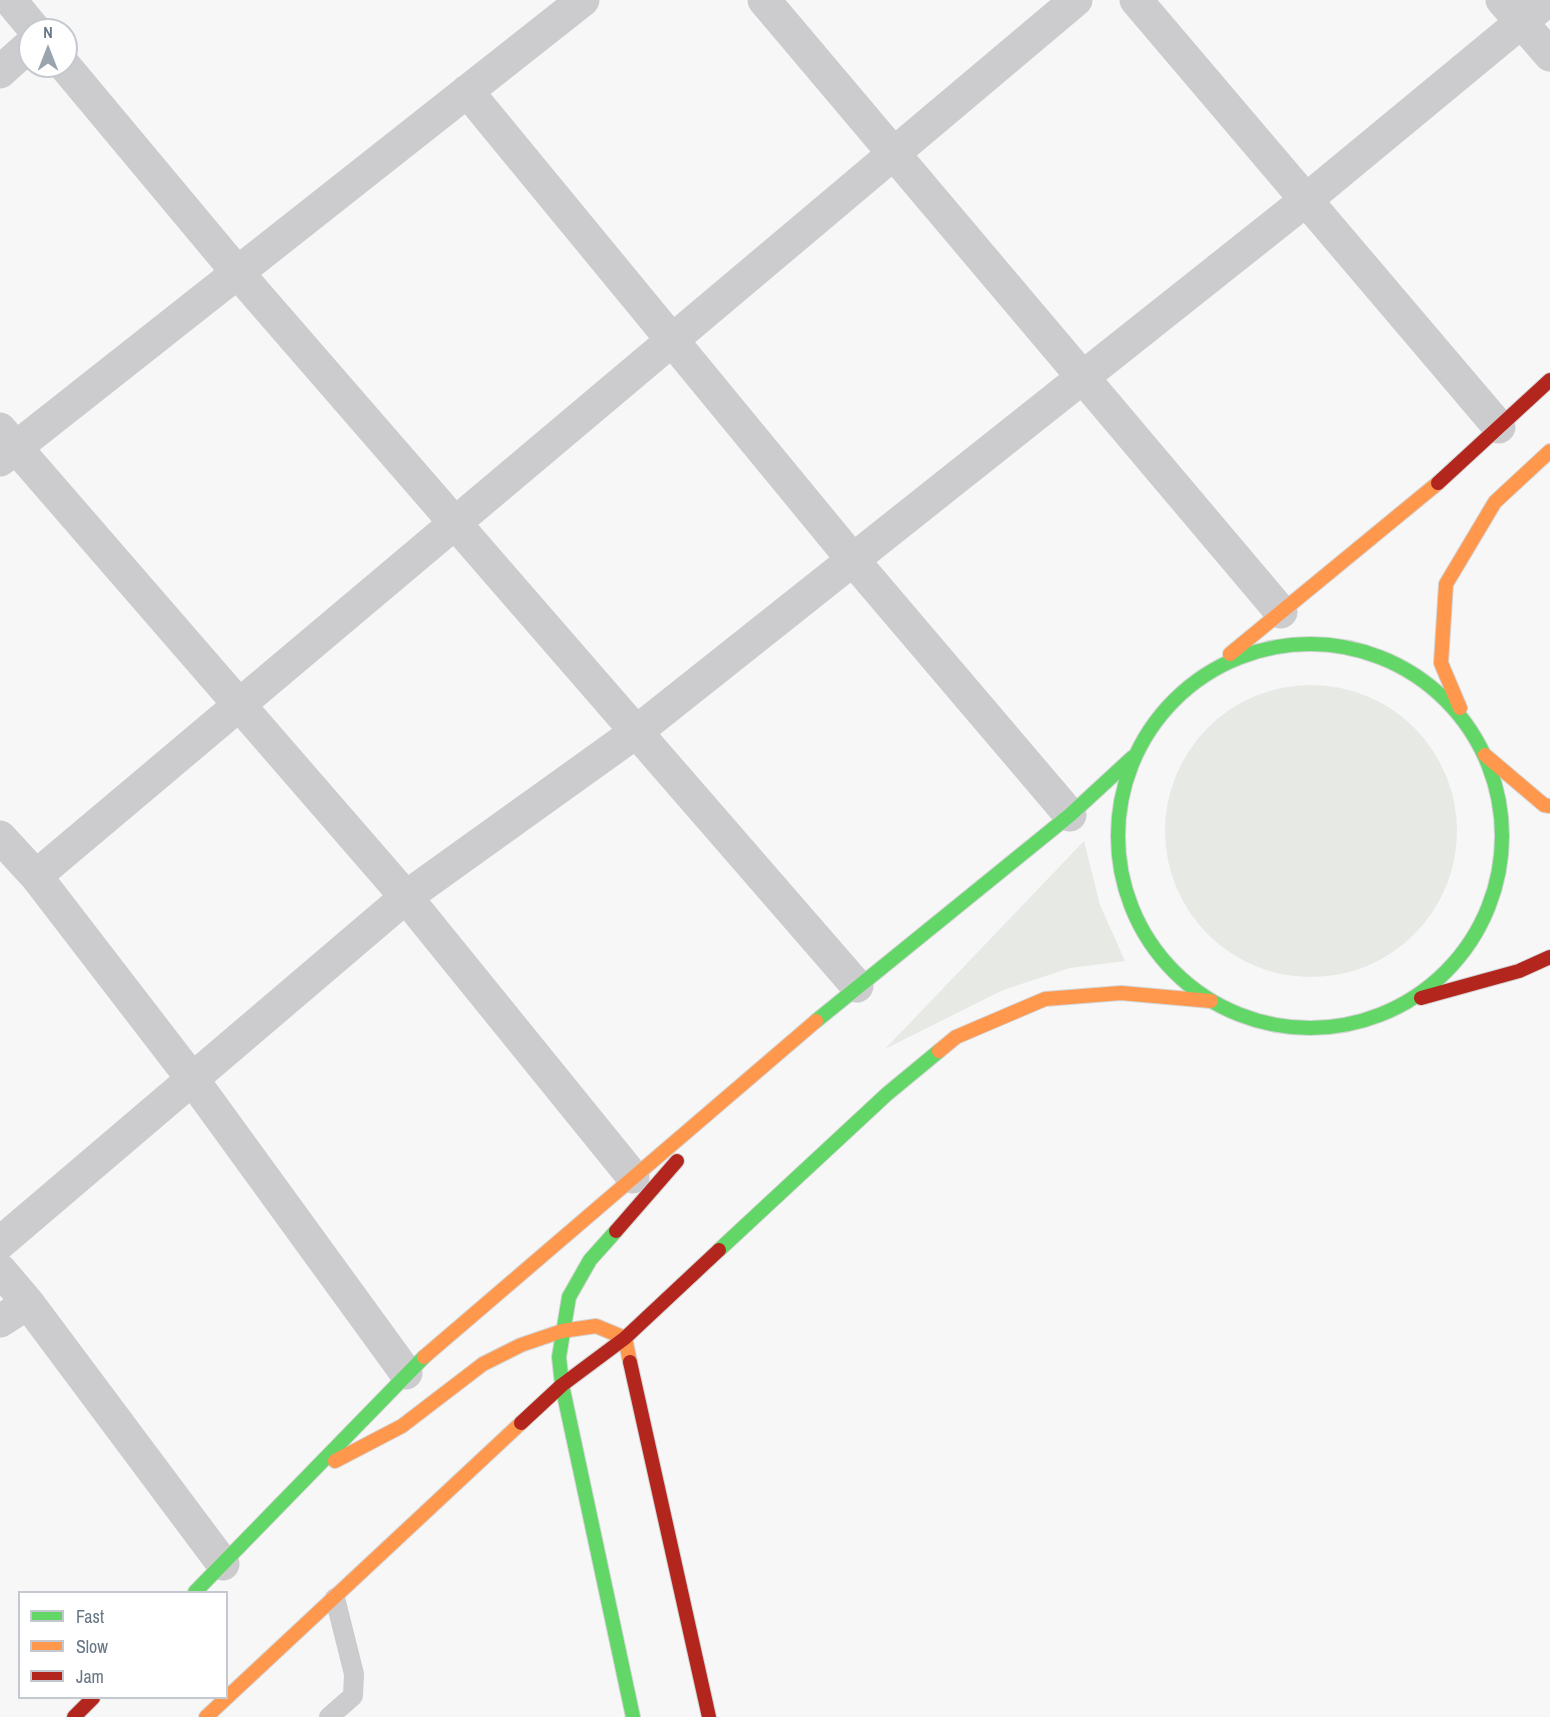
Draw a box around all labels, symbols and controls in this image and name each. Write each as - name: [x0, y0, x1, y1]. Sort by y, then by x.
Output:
- north arrow: [18, 18, 78, 78]
- text: N: [43, 21, 53, 43]
- legend: [18, 1591, 228, 1699]
- text: Fast: [76, 1604, 104, 1629]
- text: Slow: [76, 1634, 108, 1659]
- text: Jam: [76, 1664, 104, 1689]

